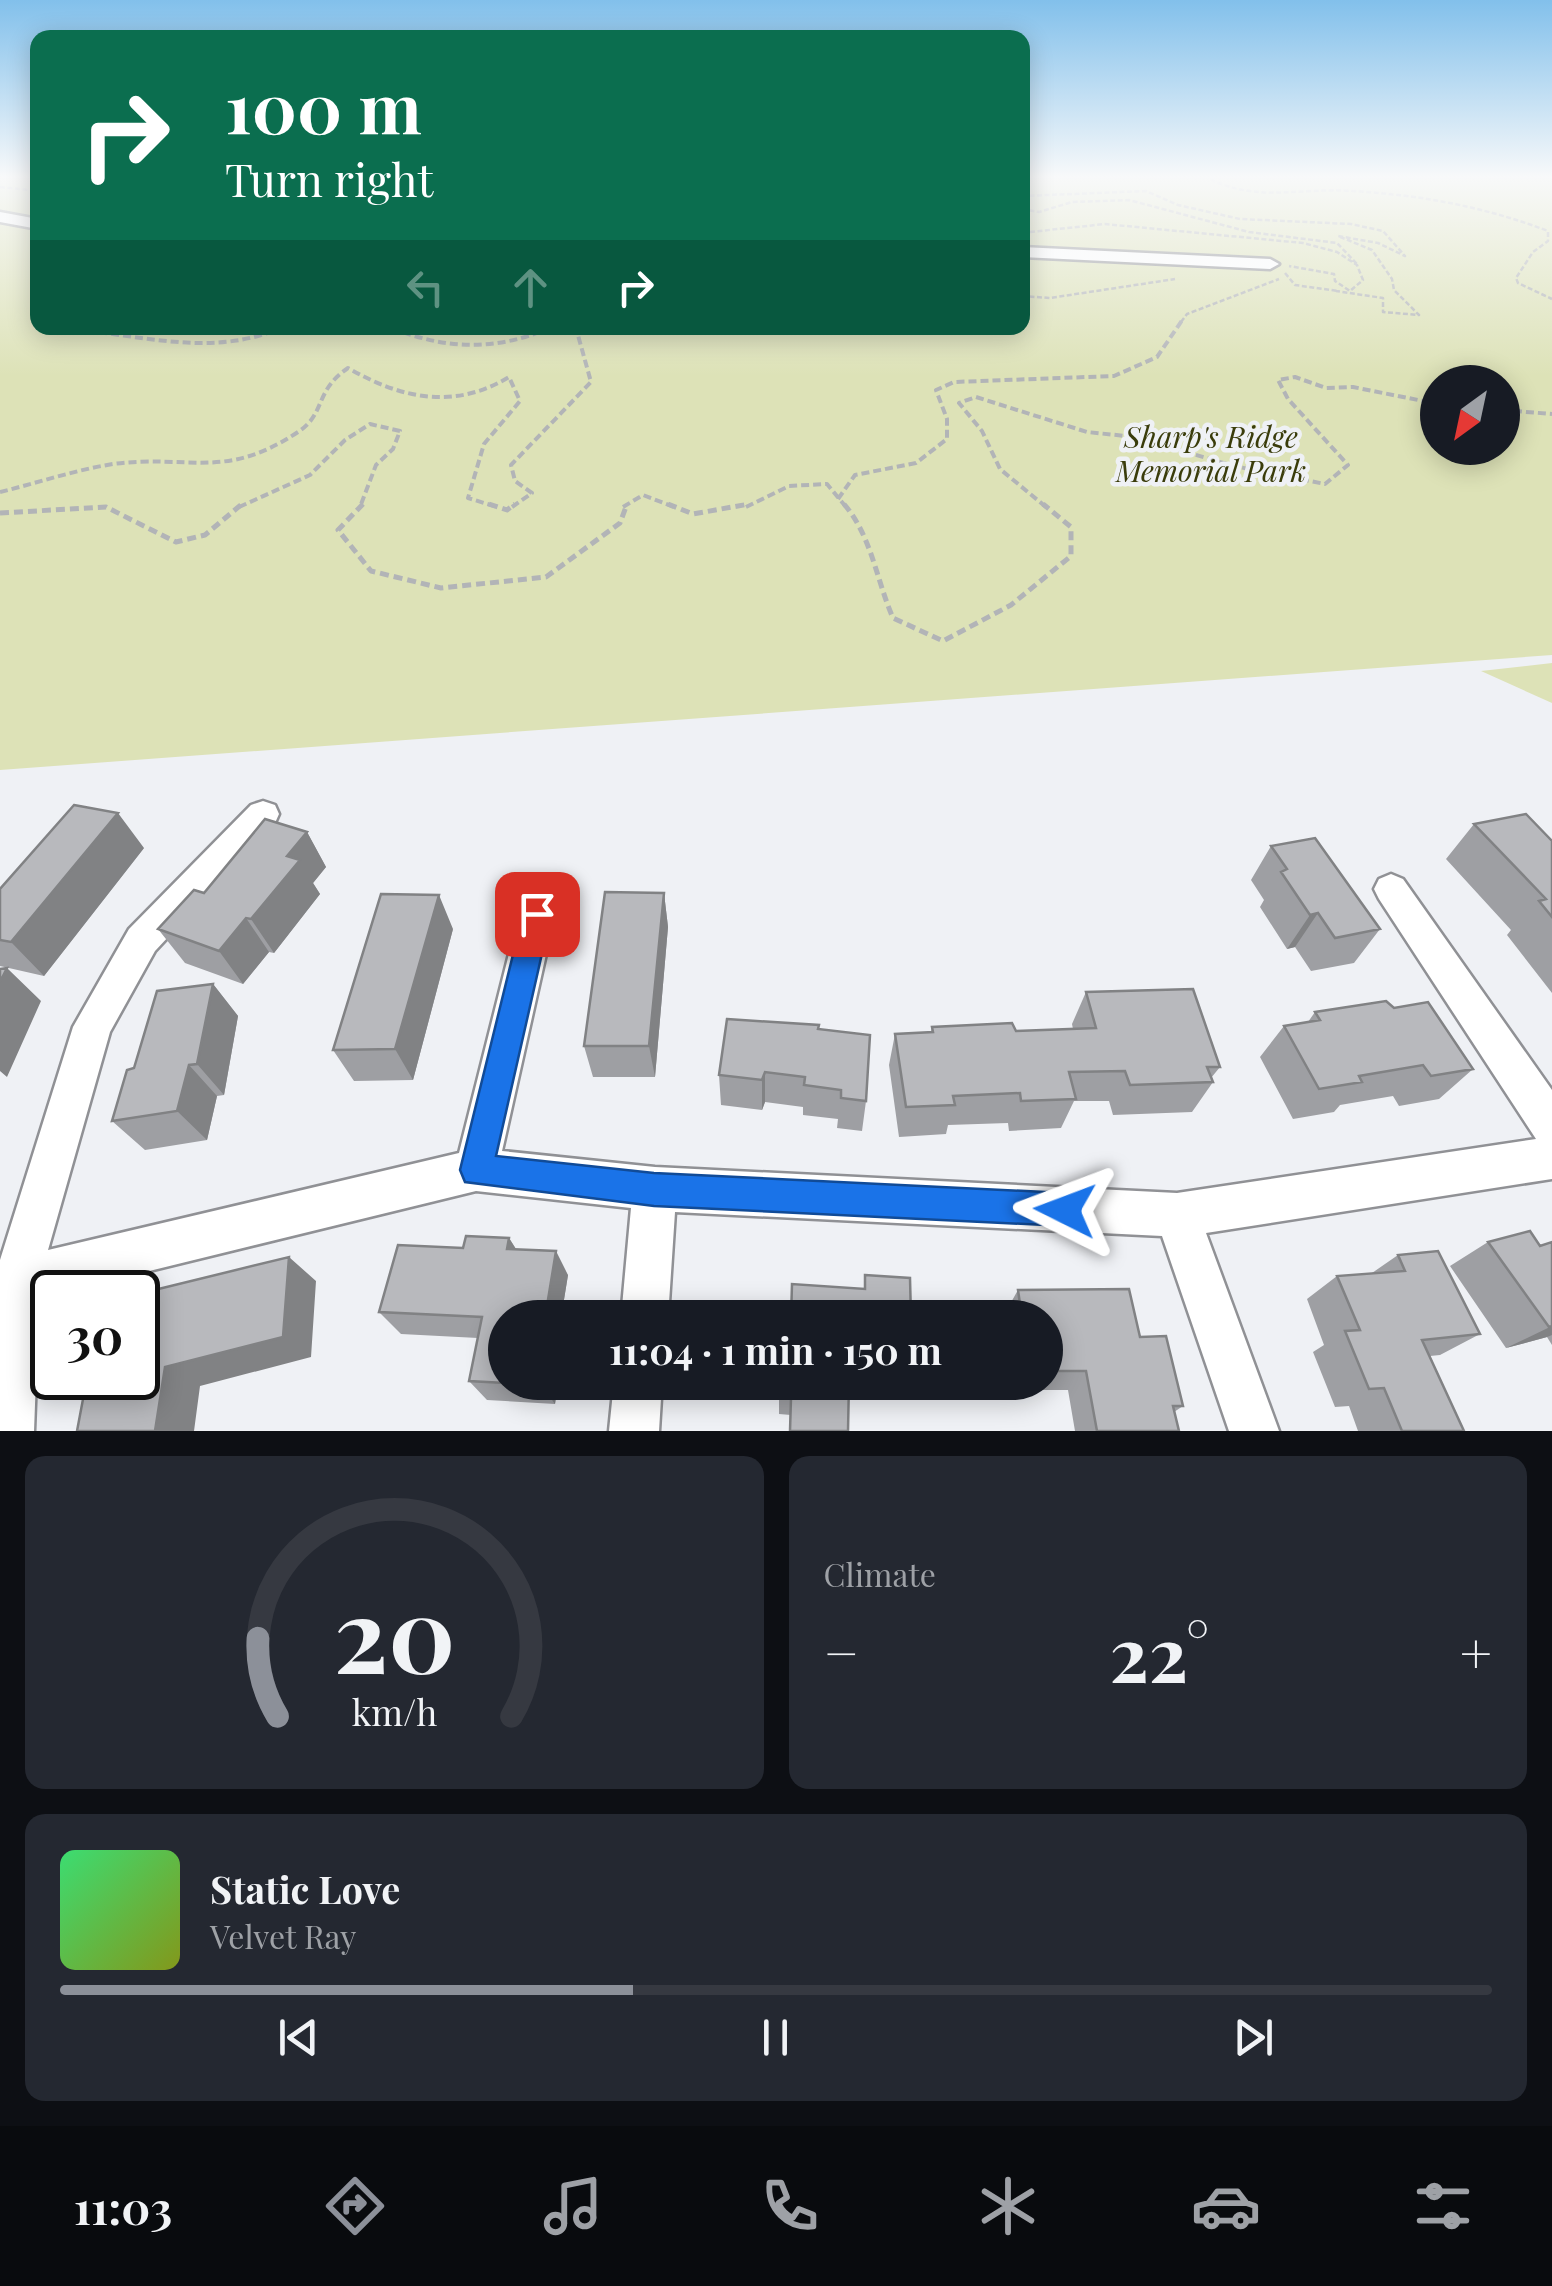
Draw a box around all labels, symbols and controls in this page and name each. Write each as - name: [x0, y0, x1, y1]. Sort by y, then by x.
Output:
- text: 100 m: [225, 58, 422, 152]
- icon: right: [60, 70, 190, 200]
- text: Turn right: [225, 148, 433, 208]
- icon: left: [398, 260, 453, 315]
- icon: ahead: [503, 260, 558, 315]
- icon: right: [608, 260, 663, 315]
- north arrow: [1420, 365, 1520, 465]
- map controls: [1420, 365, 1520, 465]
- park label: Sharp's Ridge Memorial Park: [1114, 416, 1306, 490]
- pin: [495, 872, 580, 957]
- icon: arrive: [510, 887, 565, 942]
- position arrow: [1013, 1158, 1117, 1262]
- speed limit sign: 30: [30, 1270, 160, 1400]
- text: 11:04 · 1 min · 150 m: [609, 1324, 942, 1375]
- text: Climate: [824, 1552, 936, 1595]
- text: 20: [334, 1561, 455, 1700]
- text: 22°: [1109, 1601, 1209, 1701]
- text: −: [824, 1614, 859, 1688]
- text: +: [1460, 1614, 1492, 1688]
- text: km/h: [351, 1687, 437, 1735]
- text: Static Love: [210, 1863, 400, 1914]
- text: Velvet Ray: [210, 1914, 357, 1957]
- icon: previous: [271, 2010, 326, 2065]
- icon: pause: [748, 2010, 803, 2065]
- icon: next: [1226, 2010, 1281, 2065]
- icon: directions: [320, 2171, 390, 2241]
- icon: music: [538, 2171, 608, 2241]
- icon: phone: [755, 2171, 825, 2241]
- icon: climate: [973, 2171, 1043, 2241]
- icon: car: [1191, 2171, 1261, 2241]
- icon: filters: [1408, 2171, 1478, 2241]
- text: 11:03: [74, 2176, 172, 2236]

